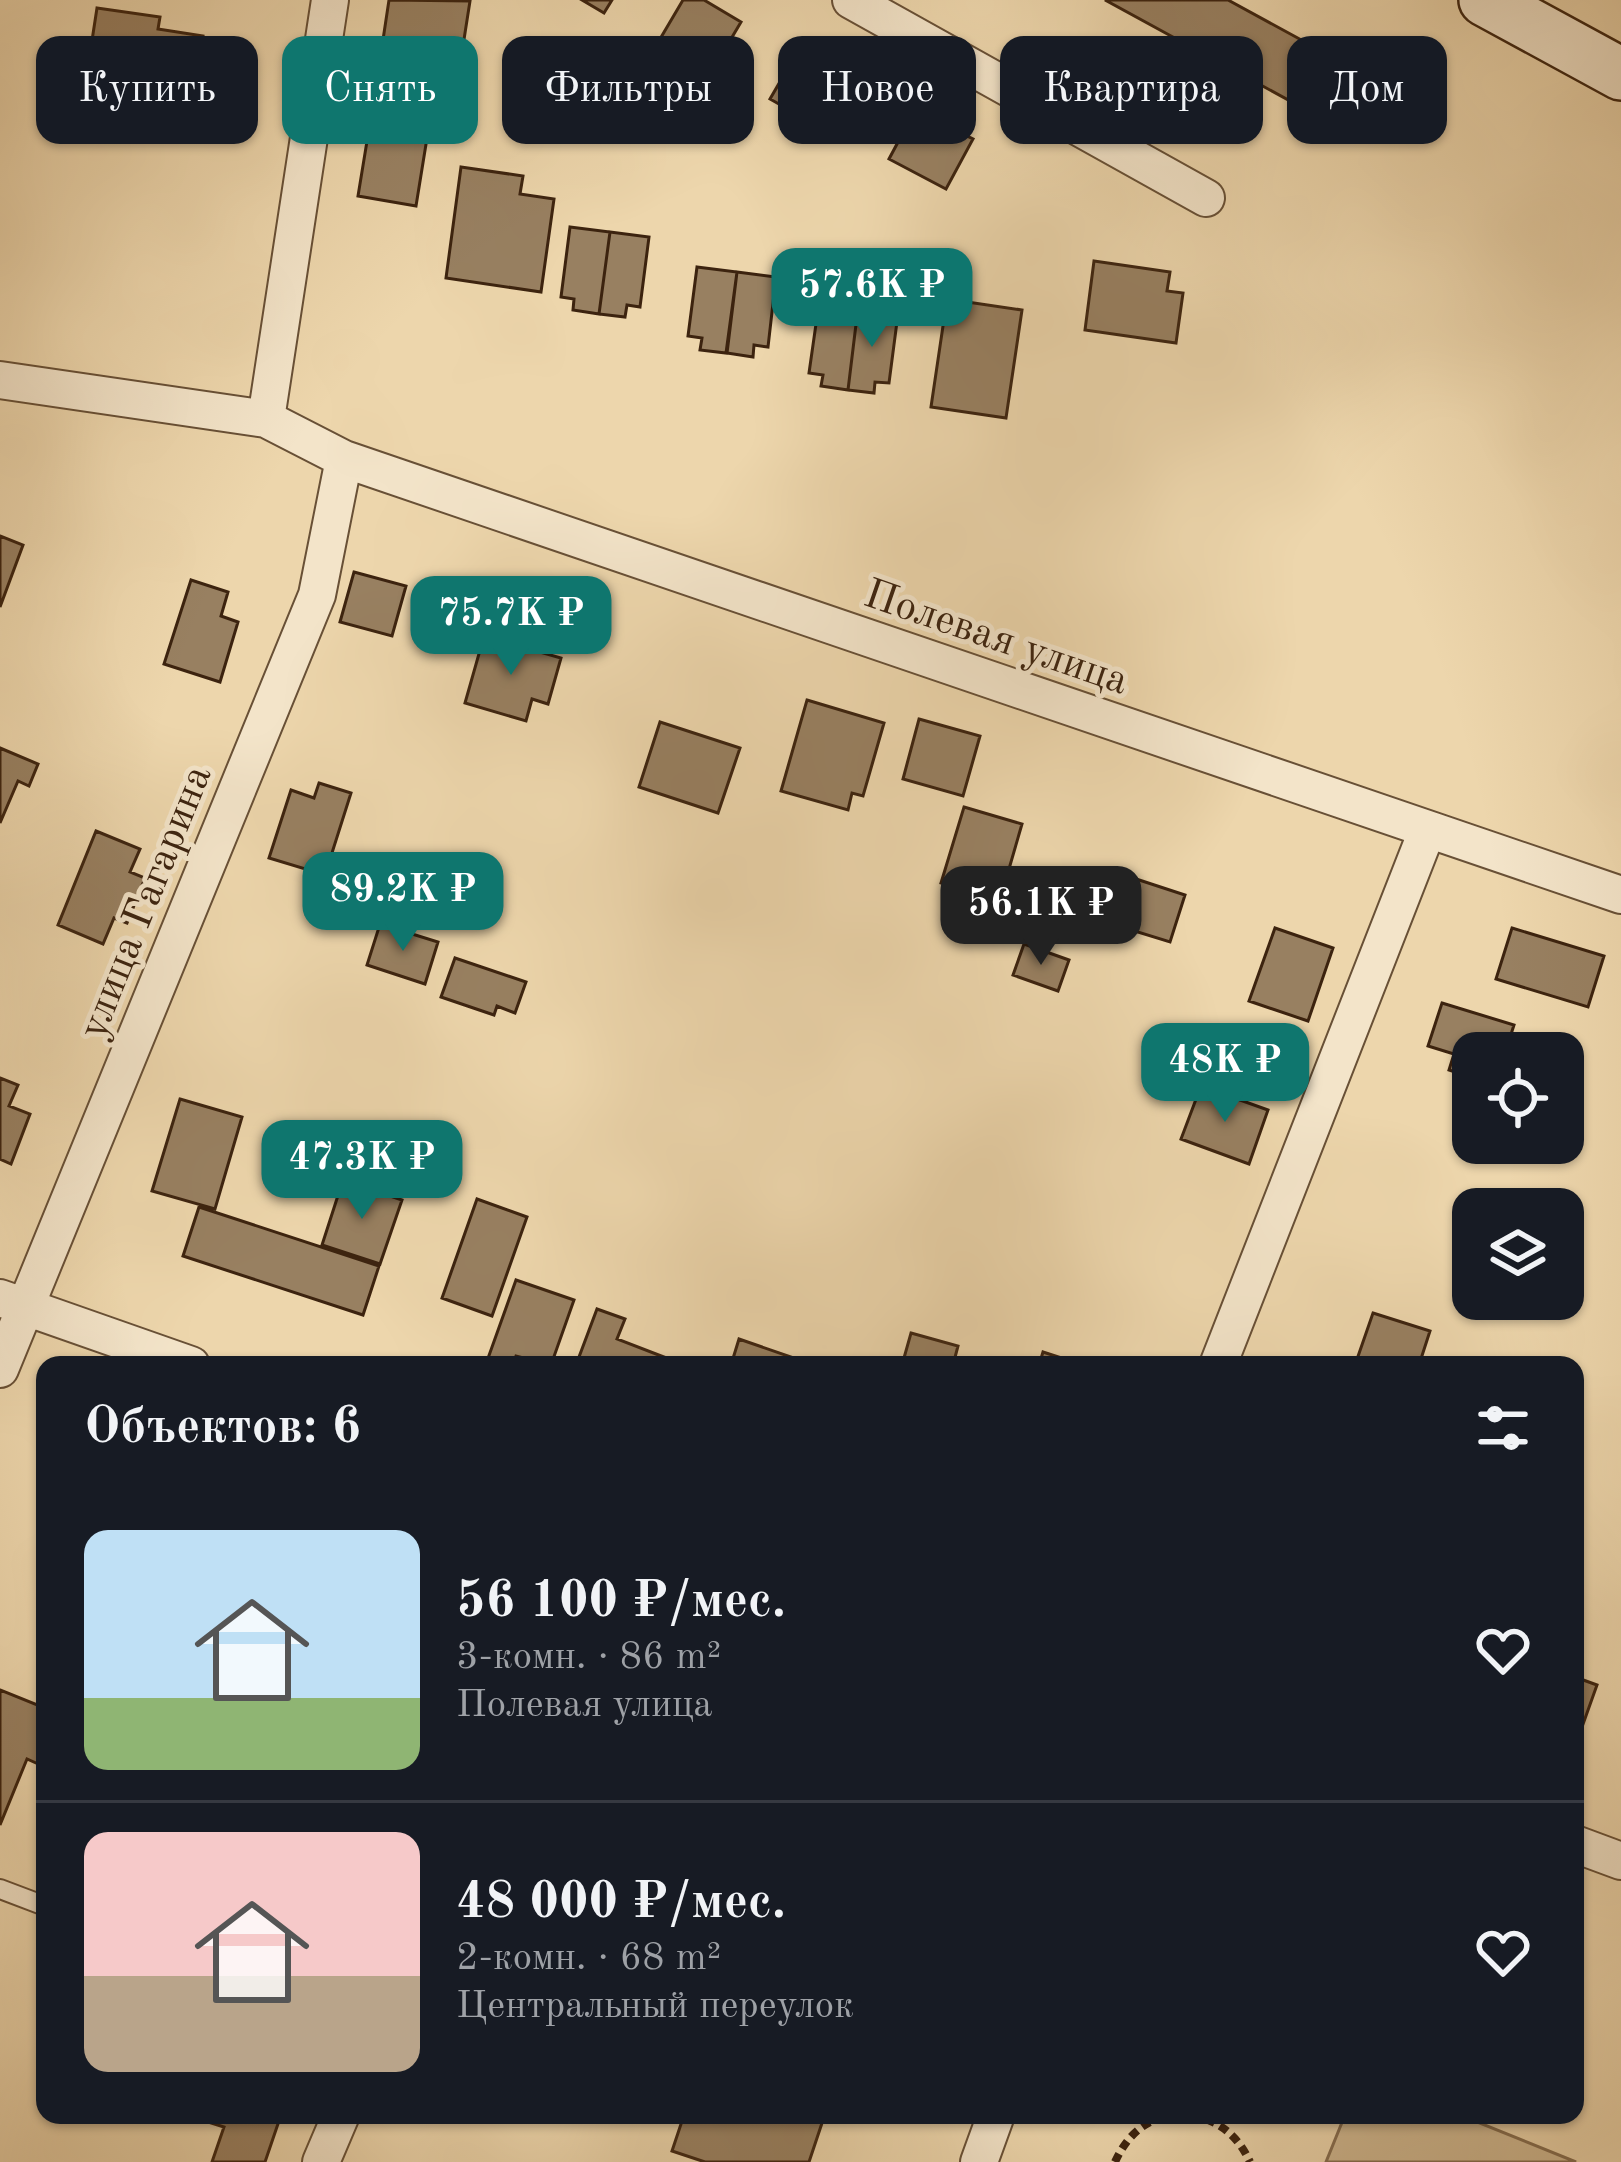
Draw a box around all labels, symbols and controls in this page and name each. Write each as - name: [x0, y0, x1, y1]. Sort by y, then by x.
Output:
- chip: Купить: [36, 36, 258, 144]
- chip: Снять: [282, 36, 478, 144]
- chip: Фильтры: [502, 36, 754, 144]
- chip: Новое: [778, 36, 976, 144]
- chip: Квартира: [1000, 36, 1263, 144]
- chip: Дом: [1287, 36, 1447, 144]
- pin: 57.6K ₽: [761, 248, 983, 350]
- text: 57.6K ₽: [798, 267, 946, 306]
- street label: Полевая улица: [858, 574, 1133, 704]
- pin: 75.7K ₽: [400, 576, 622, 678]
- text: 75.7K ₽: [437, 595, 585, 634]
- street label: улица Гагарина: [73, 760, 221, 1045]
- pin: 89.2K ₽: [292, 852, 514, 954]
- pin: 56.1K ₽: [930, 866, 1152, 968]
- text: 89.2K ₽: [329, 871, 477, 910]
- text: 56.1K ₽: [967, 885, 1115, 924]
- pin: 48K ₽: [1141, 1023, 1309, 1125]
- map controls: [1452, 1032, 1584, 1320]
- button: locate: [1452, 1032, 1584, 1164]
- text: 48K ₽: [1168, 1042, 1282, 1081]
- pin: 47.3K ₽: [251, 1120, 473, 1222]
- text: 47.3K ₽: [288, 1139, 436, 1178]
- button: layers: [1452, 1188, 1584, 1320]
- icon: filters: [1470, 1395, 1536, 1461]
- text: Объектов: 6: [84, 1403, 361, 1454]
- text: 56 100 ₽/мес.: [456, 1577, 786, 1628]
- icon: home: [180, 1578, 324, 1722]
- icon: heart: [1470, 1617, 1536, 1683]
- text: 3-комн. · 86 m²: [456, 1638, 721, 1677]
- text: Полевая улица: [456, 1686, 713, 1725]
- text: 48 000 ₽/мес.: [456, 1878, 786, 1929]
- icon: home: [180, 1880, 324, 2024]
- icon: heart: [1470, 1919, 1536, 1985]
- text: 2-комн. · 68 m²: [456, 1939, 721, 1978]
- text: Центральный переулок: [456, 1987, 854, 2026]

